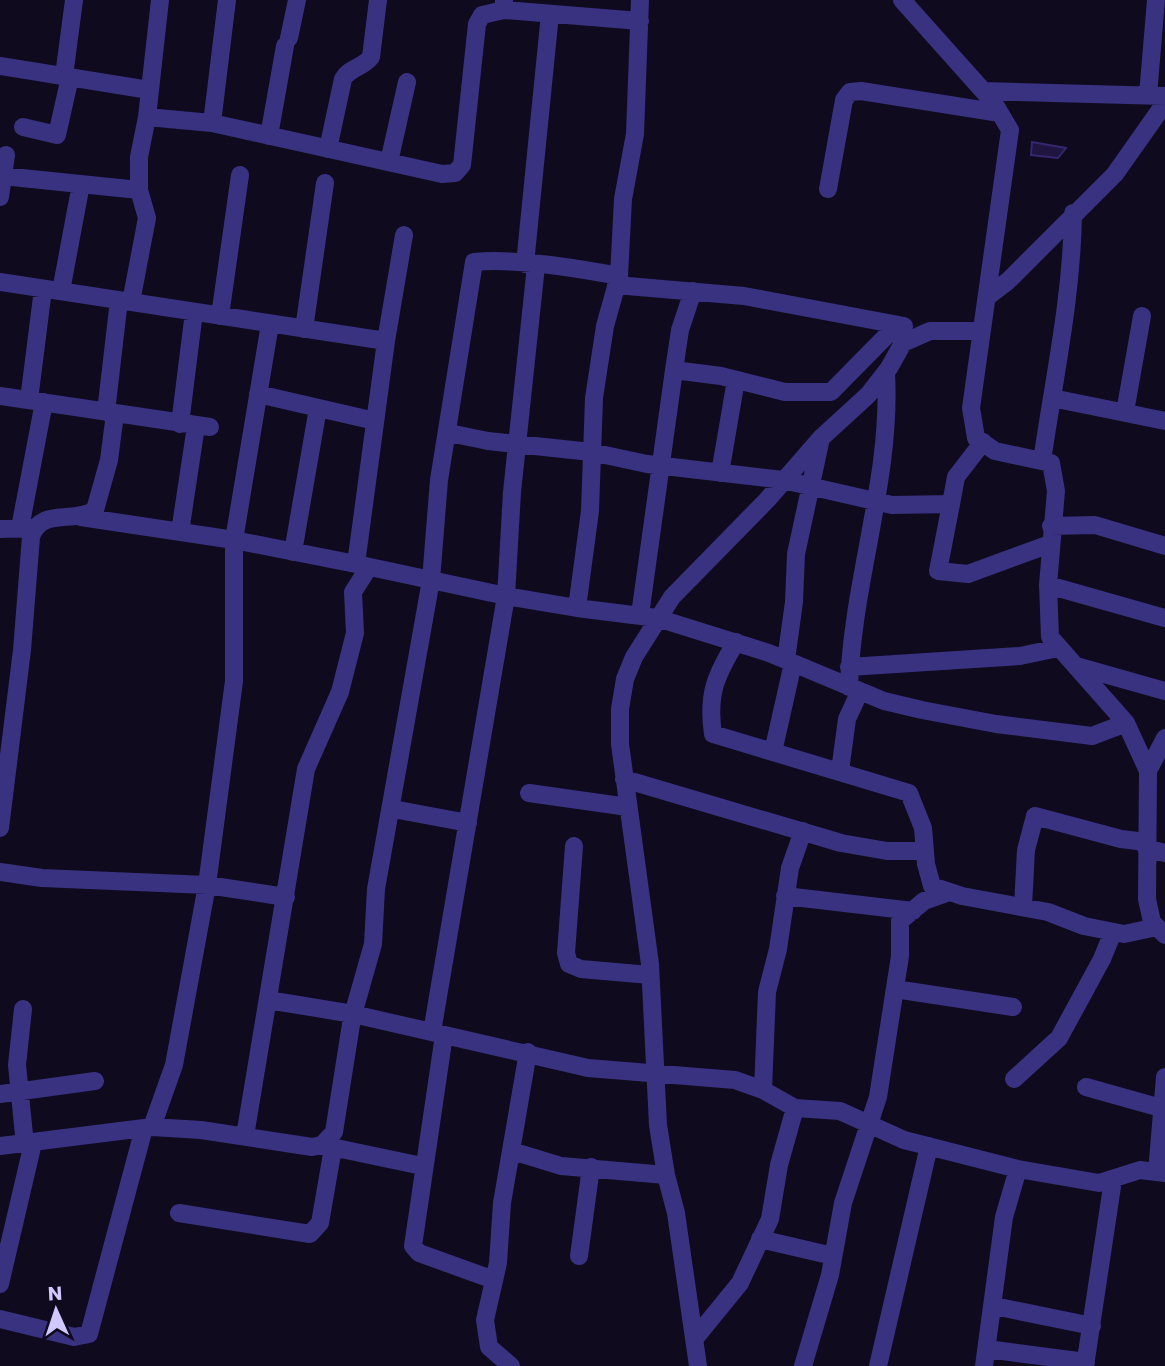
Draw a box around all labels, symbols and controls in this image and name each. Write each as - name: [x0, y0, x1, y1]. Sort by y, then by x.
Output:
- north arrow: [21, 1275, 91, 1345]
- text: N: [47, 1280, 63, 1307]

